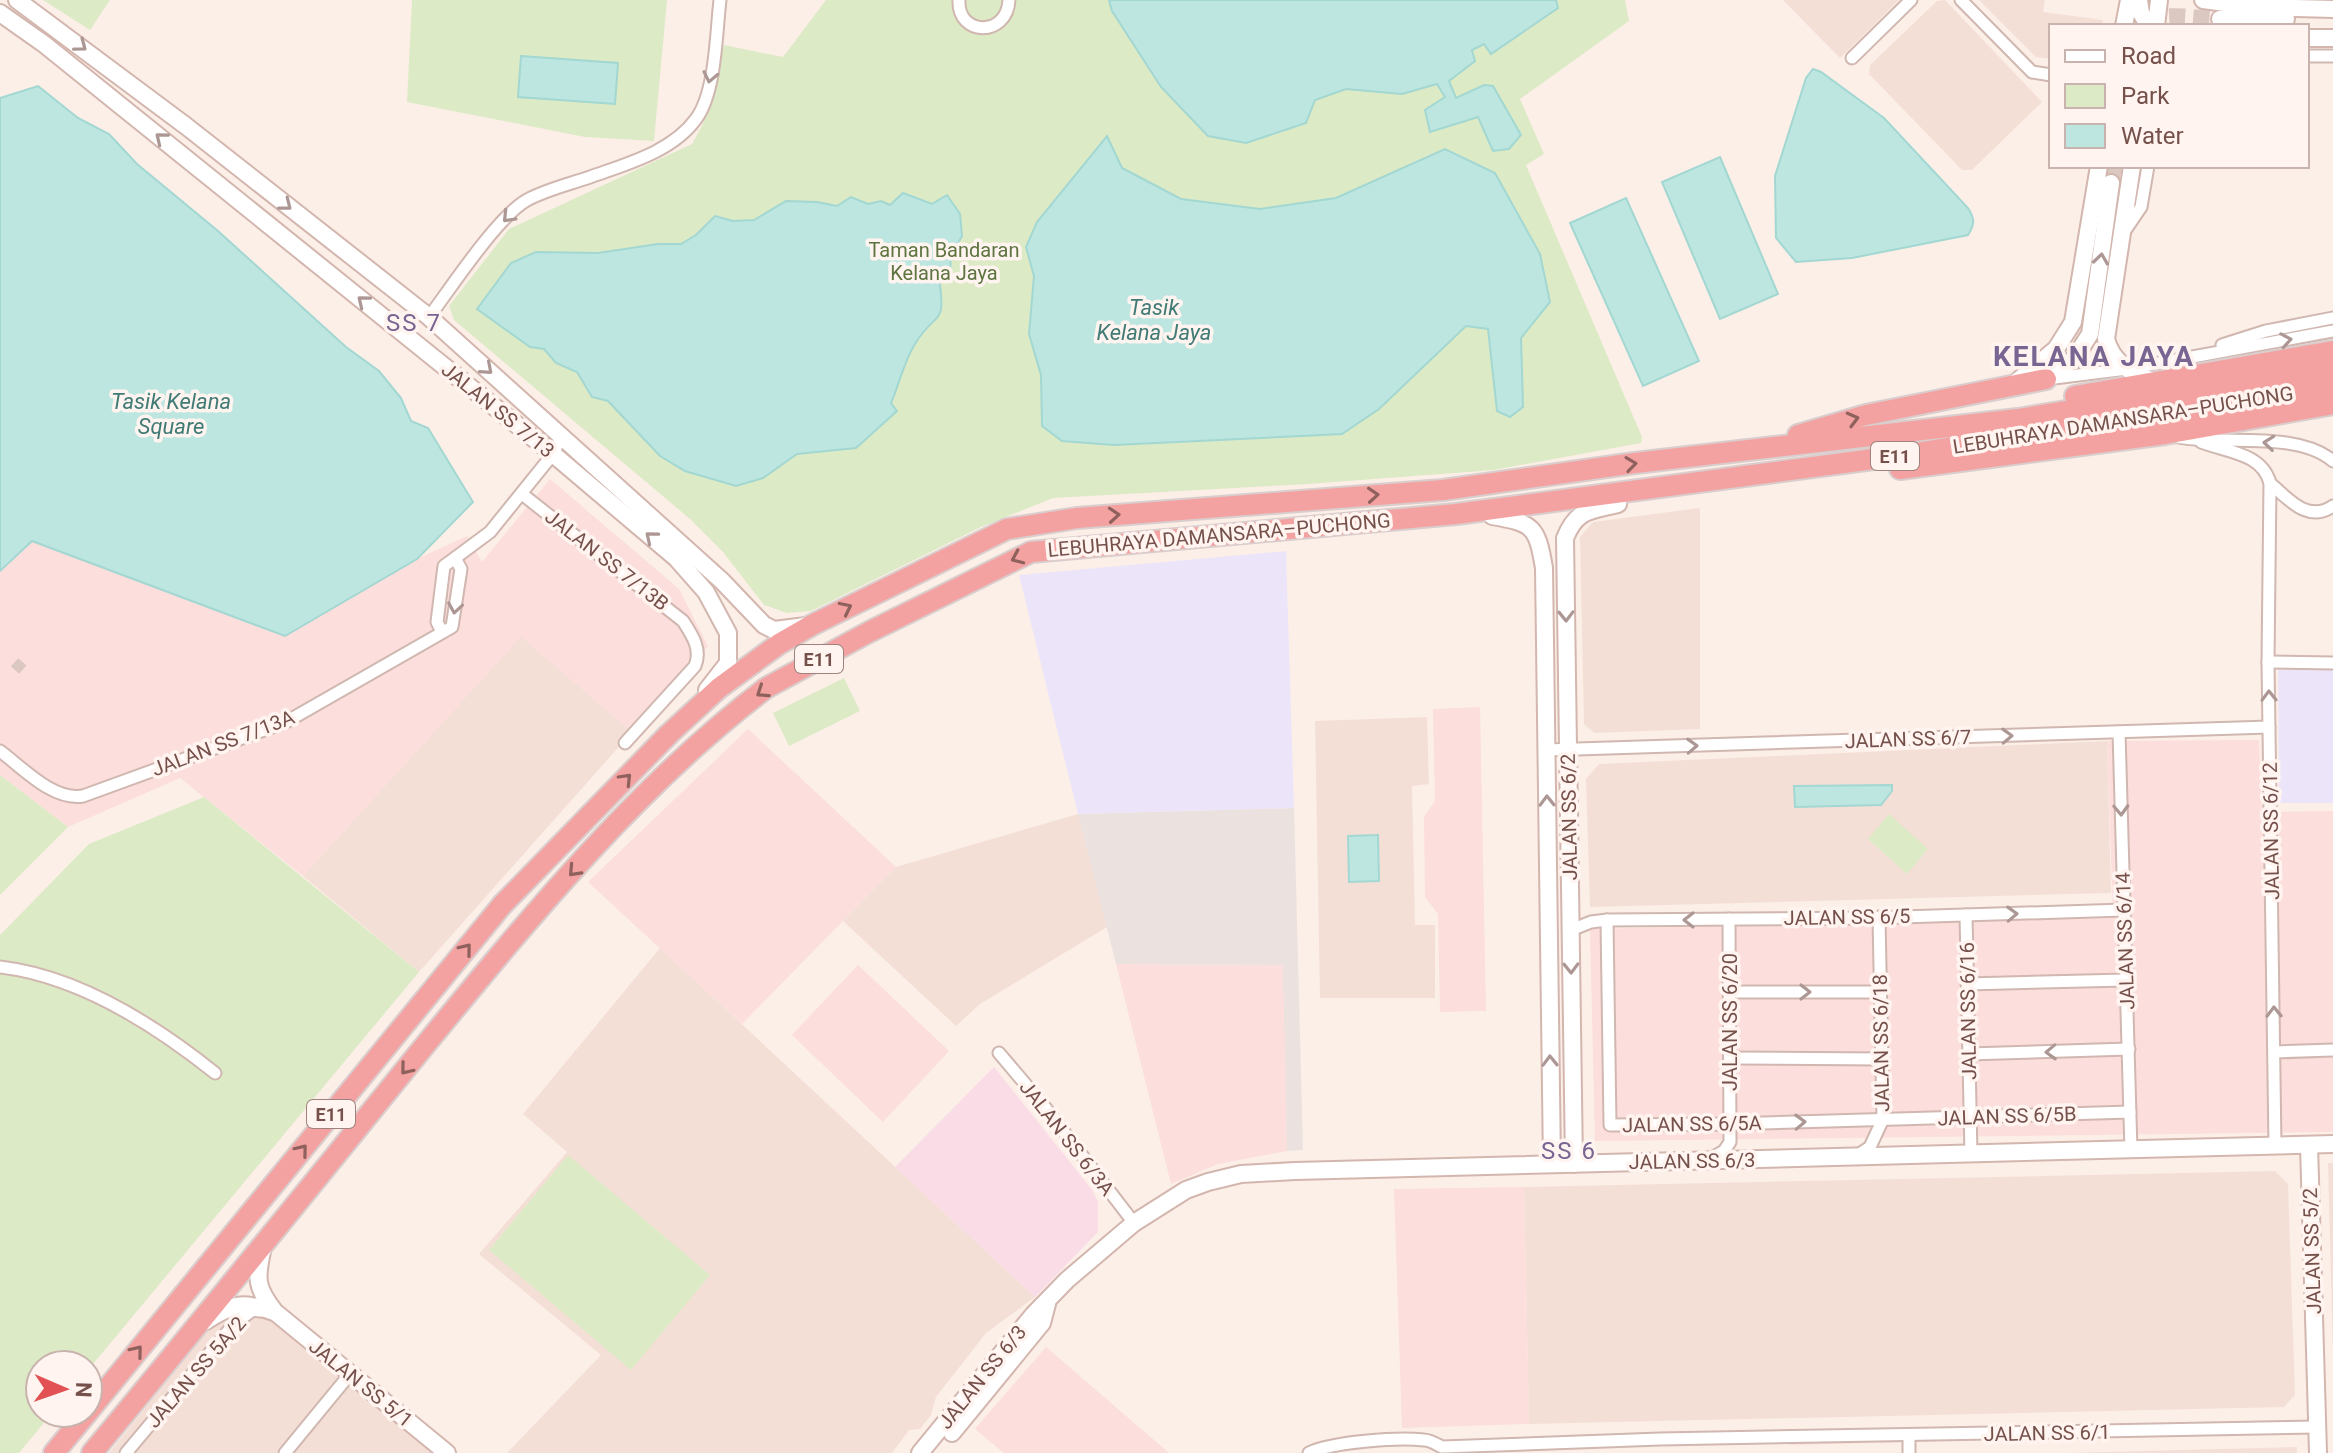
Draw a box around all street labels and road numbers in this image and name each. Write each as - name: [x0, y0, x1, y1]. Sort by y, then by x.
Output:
- street label: JALAN SS 7/13: [437, 357, 559, 463]
- street label: LEBUHRAYA DAMANSARA–PUCHONG: [1951, 381, 2295, 459]
- road number: E11: [1871, 442, 1919, 470]
- street label: JALAN SS 7/13B: [540, 504, 674, 616]
- street label: LEBUHRAYA DAMANSARA–PUCHONG: [1046, 508, 1392, 562]
- road number: E11: [795, 645, 843, 673]
- street label: JALAN SS 7/13A: [148, 705, 298, 781]
- street label: JALAN SS 6/7: [1844, 725, 1972, 753]
- street label: JALAN SS 6/2: [1556, 754, 1582, 880]
- street label: JALAN SS 6/12: [2258, 762, 2284, 900]
- street label: JALAN SS 6/14: [2111, 872, 2139, 1010]
- street label: JALAN SS 6/5: [1784, 904, 1910, 930]
- street label: JALAN SS 6/16: [1955, 942, 1981, 1080]
- street label: JALAN SS 6/20: [1718, 953, 1742, 1091]
- street label: JALAN SS 6/18: [1868, 974, 1894, 1112]
- street label: JALAN SS 6/3A: [1015, 1076, 1119, 1200]
- road number: E11: [307, 1100, 355, 1128]
- street label: JALAN SS 6/5B: [1937, 1102, 2077, 1130]
- street label: JALAN SS 6/5A: [1622, 1111, 1762, 1137]
- street label: JALAN SS 6/3: [1629, 1148, 1755, 1174]
- street label: JALAN SS 5/2: [2298, 1187, 2326, 1315]
- street label: JALAN SS 5A/2: [141, 1311, 251, 1433]
- street label: JALAN SS 6/3: [933, 1320, 1031, 1434]
- street label: JALAN SS 5/1: [304, 1334, 418, 1432]
- street label: JALAN SS 6/1: [1984, 1420, 2110, 1446]

